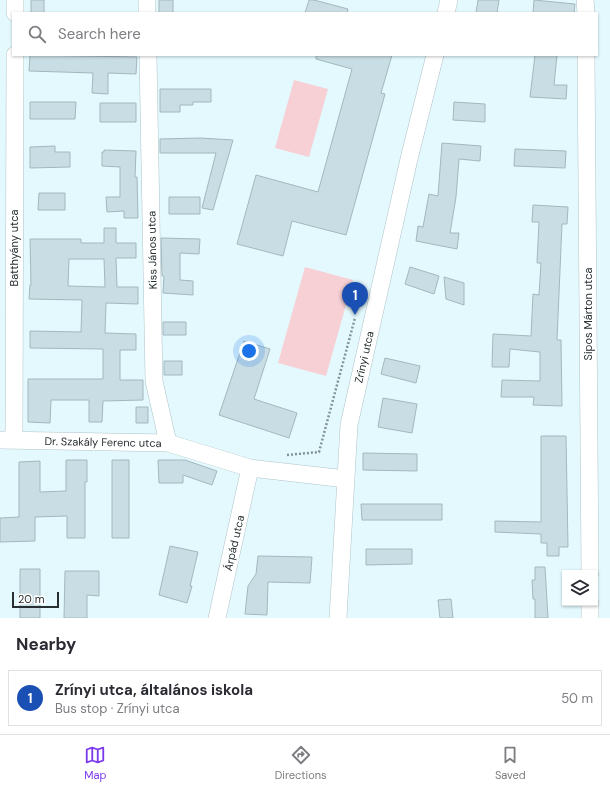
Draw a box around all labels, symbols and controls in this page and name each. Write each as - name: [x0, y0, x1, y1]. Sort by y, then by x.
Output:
- search box: [12, 12, 598, 56]
- icon: search: [26, 23, 48, 45]
- text: Search here: [58, 24, 141, 44]
- street label: Batthyány utca: [7, 210, 21, 286]
- street label: Kiss János utca: [144, 211, 160, 289]
- street label: Sipos Márton utca: [581, 268, 595, 360]
- pin: 1: [342, 282, 368, 315]
- street label: Zrínyi utca: [351, 330, 377, 384]
- your location: [239, 341, 259, 361]
- street label: Dr. Szakály Ferenc utca: [44, 434, 162, 450]
- street label: Árpád utca: [221, 514, 247, 572]
- map controls: [562, 570, 598, 606]
- button: layers: [562, 570, 598, 606]
- scale bar: [12, 590, 59, 609]
- text: 20 m: [18, 592, 44, 606]
- text: Nearby: [16, 633, 76, 655]
- text: Zrínyi utca, általános iskola: [55, 680, 253, 700]
- text: 1: [28, 690, 32, 707]
- text: 50 m: [561, 690, 593, 707]
- text: Bus stop · Zrínyi utca: [55, 700, 179, 717]
- tab: Map: [84, 744, 106, 782]
- tab: Directions: [275, 744, 327, 782]
- tab: Saved: [495, 744, 526, 782]

